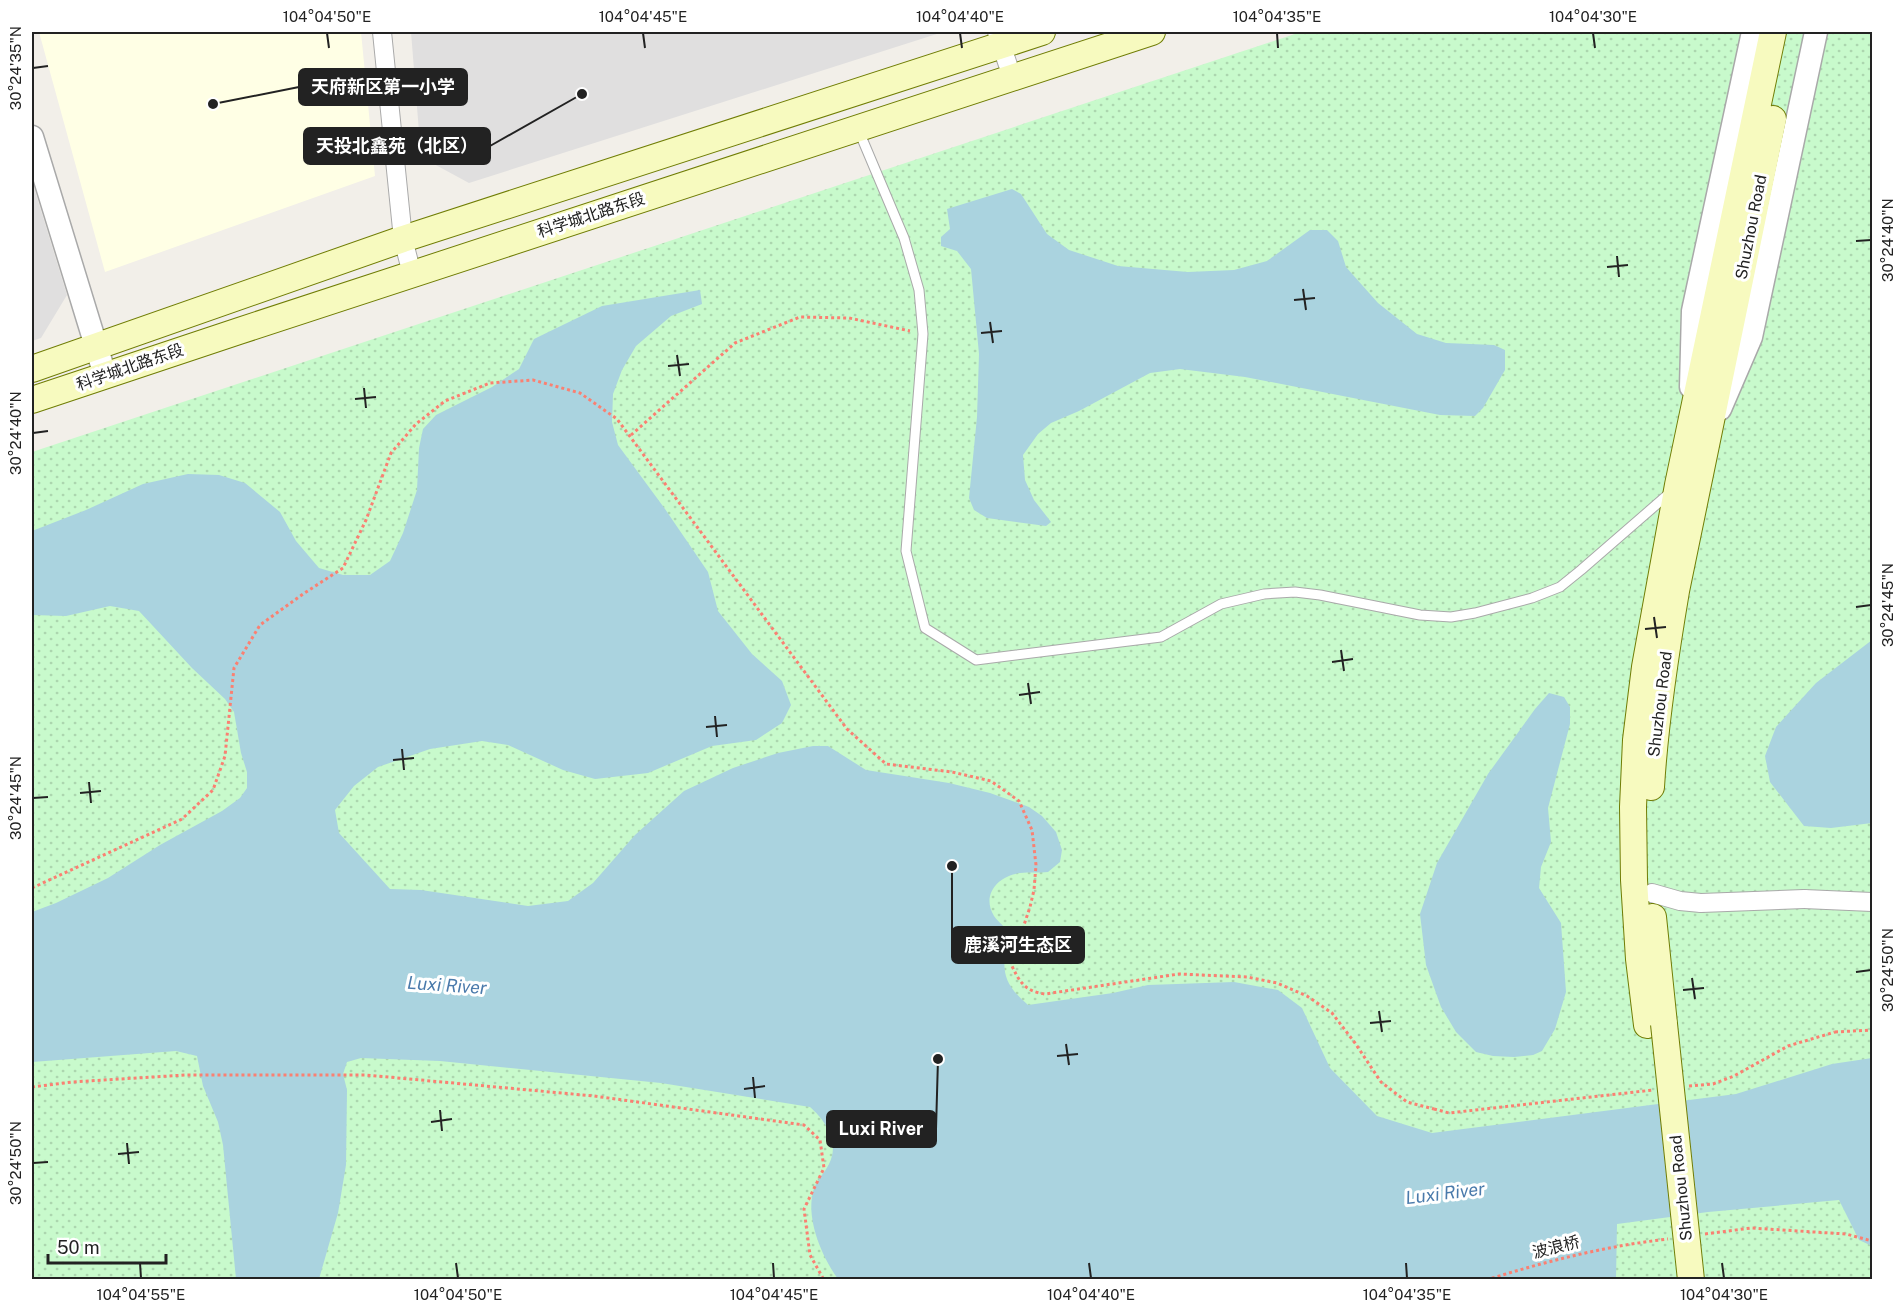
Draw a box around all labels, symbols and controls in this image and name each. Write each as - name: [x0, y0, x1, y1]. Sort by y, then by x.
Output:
- text: 104°04'50"E: [283, 8, 371, 25]
- text: 104°04'45"E: [599, 8, 687, 25]
- text: 104°04'40"E: [916, 8, 1004, 25]
- text: 104°04'35"E: [1233, 8, 1321, 25]
- text: 104°04'30"E: [1549, 8, 1637, 25]
- text: 30°24'35"N: [7, 26, 24, 110]
- callout: 天府新区第一小学: [299, 69, 467, 105]
- text: 天府新区第一小学: [311, 76, 455, 97]
- callout: 天投北鑫苑（北区）: [304, 128, 490, 164]
- text: 天投北鑫苑（北区）: [316, 135, 478, 156]
- street label: Shuzhou Road: [1732, 173, 1770, 281]
- street label: 科学城北路东段: [535, 189, 647, 241]
- text: 30°24'40"N: [1879, 198, 1896, 282]
- street label: 科学城北路东段: [74, 340, 186, 394]
- text: 30°24'40"N: [7, 391, 24, 475]
- text: 30°24'45"N: [1879, 563, 1896, 647]
- street label: Shuzhou Road: [1644, 650, 1676, 758]
- text: 30°24'45"N: [7, 756, 24, 840]
- callout: 鹿溪河生态区: [952, 927, 1084, 963]
- text: 30°24'50"N: [1879, 928, 1896, 1012]
- text: 鹿溪河生态区: [964, 934, 1072, 955]
- water label: Luxi River: [406, 972, 488, 998]
- callout: Luxi River: [827, 1111, 936, 1147]
- text: Luxi River: [839, 1118, 924, 1139]
- text: 30°24'50"N: [7, 1121, 24, 1205]
- street label: Shuzhou Road: [1666, 1134, 1696, 1242]
- water label: Luxi River: [1404, 1178, 1486, 1208]
- scale bar: [48, 1227, 166, 1265]
- street label: 波浪桥: [1530, 1232, 1582, 1262]
- text: 50 m: [57, 1237, 100, 1258]
- text: 104°04'55"E: [97, 1286, 185, 1303]
- text: 104°04'50"E: [414, 1286, 502, 1303]
- text: 104°04'45"E: [730, 1286, 818, 1303]
- text: 104°04'40"E: [1047, 1286, 1135, 1303]
- text: 104°04'35"E: [1363, 1286, 1451, 1303]
- text: 104°04'30"E: [1680, 1286, 1768, 1303]

